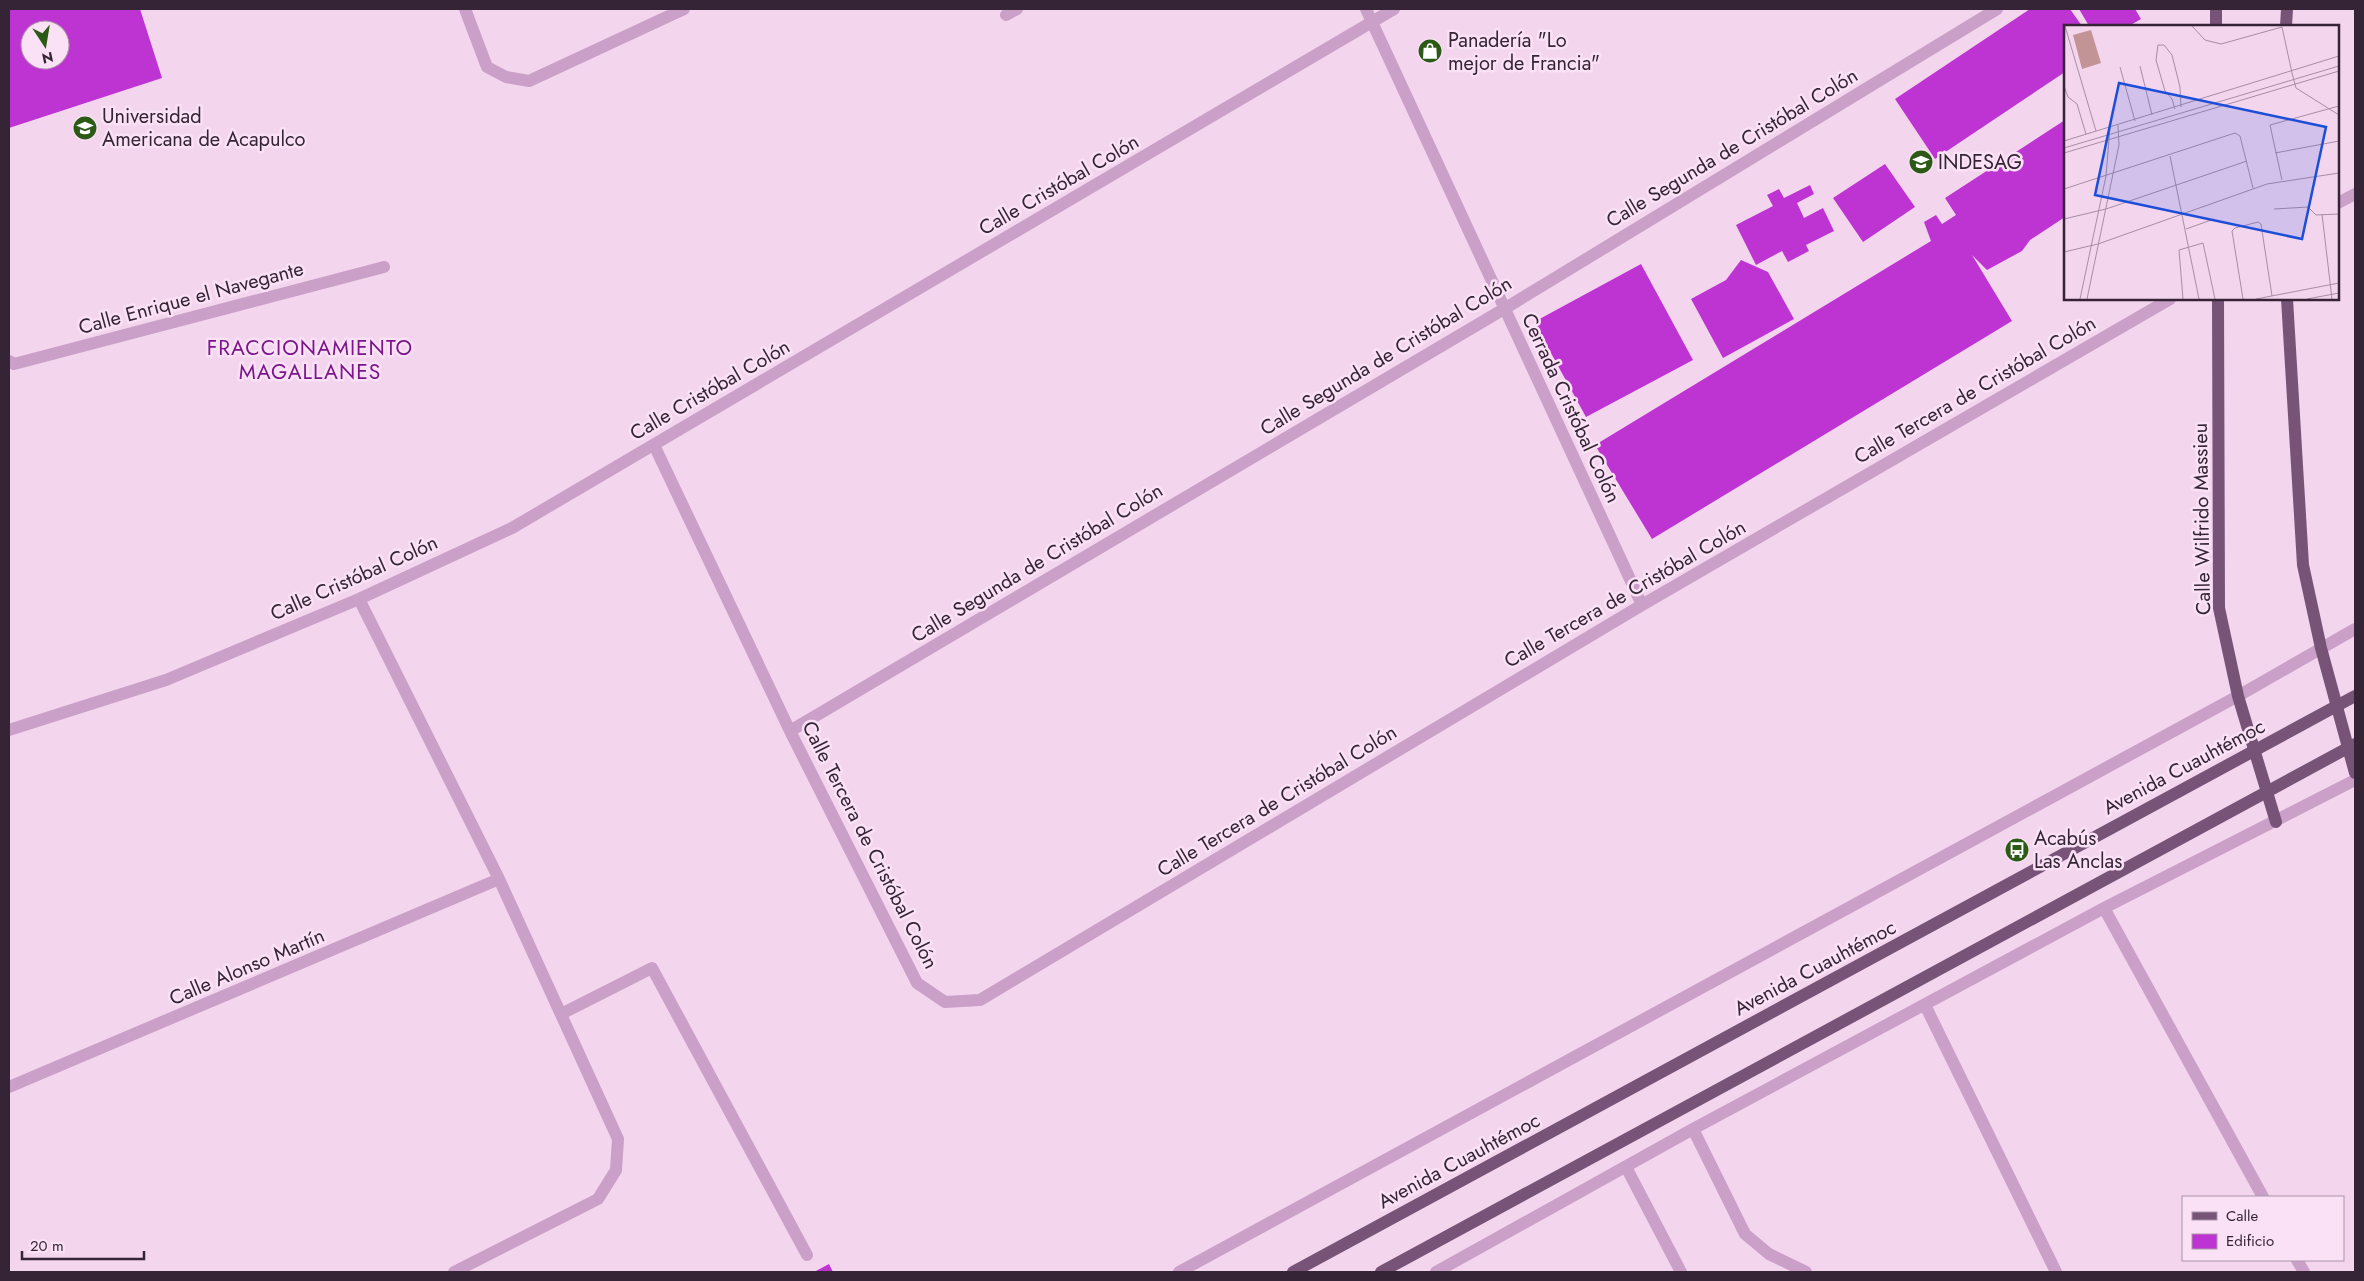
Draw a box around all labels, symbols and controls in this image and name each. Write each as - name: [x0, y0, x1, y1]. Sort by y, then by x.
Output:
- north arrow: [20, 20, 70, 70]
- inset map: [2064, 25, 2339, 300]
- place label: Panadería "Lo mejor de Francia": [1448, 26, 1600, 78]
- shop icon: Panadería "Lo mejor de Francia": [1417, 38, 1443, 64]
- text: N: [40, 47, 55, 69]
- street label: Calle Segunda de Cristóbal Colón: [1601, 61, 1863, 235]
- place label: Universidad Americana de Acapulco: [102, 102, 306, 154]
- school or university icon: Universidad Americana de Acapulco: [72, 115, 98, 141]
- street label: Calle Cristóbal Colón: [974, 127, 1144, 243]
- place label: INDESAG: [1938, 148, 2022, 177]
- school or university icon: INDESAG: [1908, 149, 1934, 175]
- street label: Calle Enrique el Navegante: [75, 254, 307, 342]
- street label: Calle Segunda de Cristóbal Colón: [1255, 269, 1517, 443]
- street label: Cerrada Cristóbal Colón: [1514, 308, 1628, 508]
- street label: Calle Tercera de Cristóbal Colón: [1849, 309, 2101, 471]
- street label: Calle Cristóbal Colón: [625, 332, 795, 448]
- district label: FRACCIONAMIENTO MAGALLANES: [207, 333, 413, 387]
- street label: Calle Wilfrido Massieu: [2186, 423, 2218, 615]
- street label: Calle Segunda de Cristóbal Colón: [906, 476, 1168, 650]
- street label: Calle Tercera de Cristóbal Colón: [1499, 513, 1751, 675]
- street label: Calle Cristóbal Colón: [266, 528, 442, 628]
- street label: Avenida Cuauhtémoc: [2098, 712, 2270, 822]
- street label: Calle Tercera de Cristóbal Colón: [795, 716, 945, 974]
- street label: Calle Tercera de Cristóbal Colón: [1152, 718, 1402, 884]
- place label: Acabús Las Anclas: [2034, 824, 2122, 876]
- bus stop icon: Acabús Las Anclas: [2004, 837, 2030, 863]
- street label: Avenida Cuauhtémoc: [1729, 913, 1901, 1023]
- street label: Calle Alonso Martín: [165, 921, 329, 1013]
- street label: Avenida Cuauhtémoc: [1373, 1106, 1545, 1216]
- legend: [2182, 1196, 2344, 1261]
- text: Calle: [2226, 1205, 2258, 1227]
- scale bar: [22, 1228, 145, 1260]
- text: Edificio: [2226, 1230, 2274, 1252]
- text: 20 m: [30, 1235, 64, 1257]

